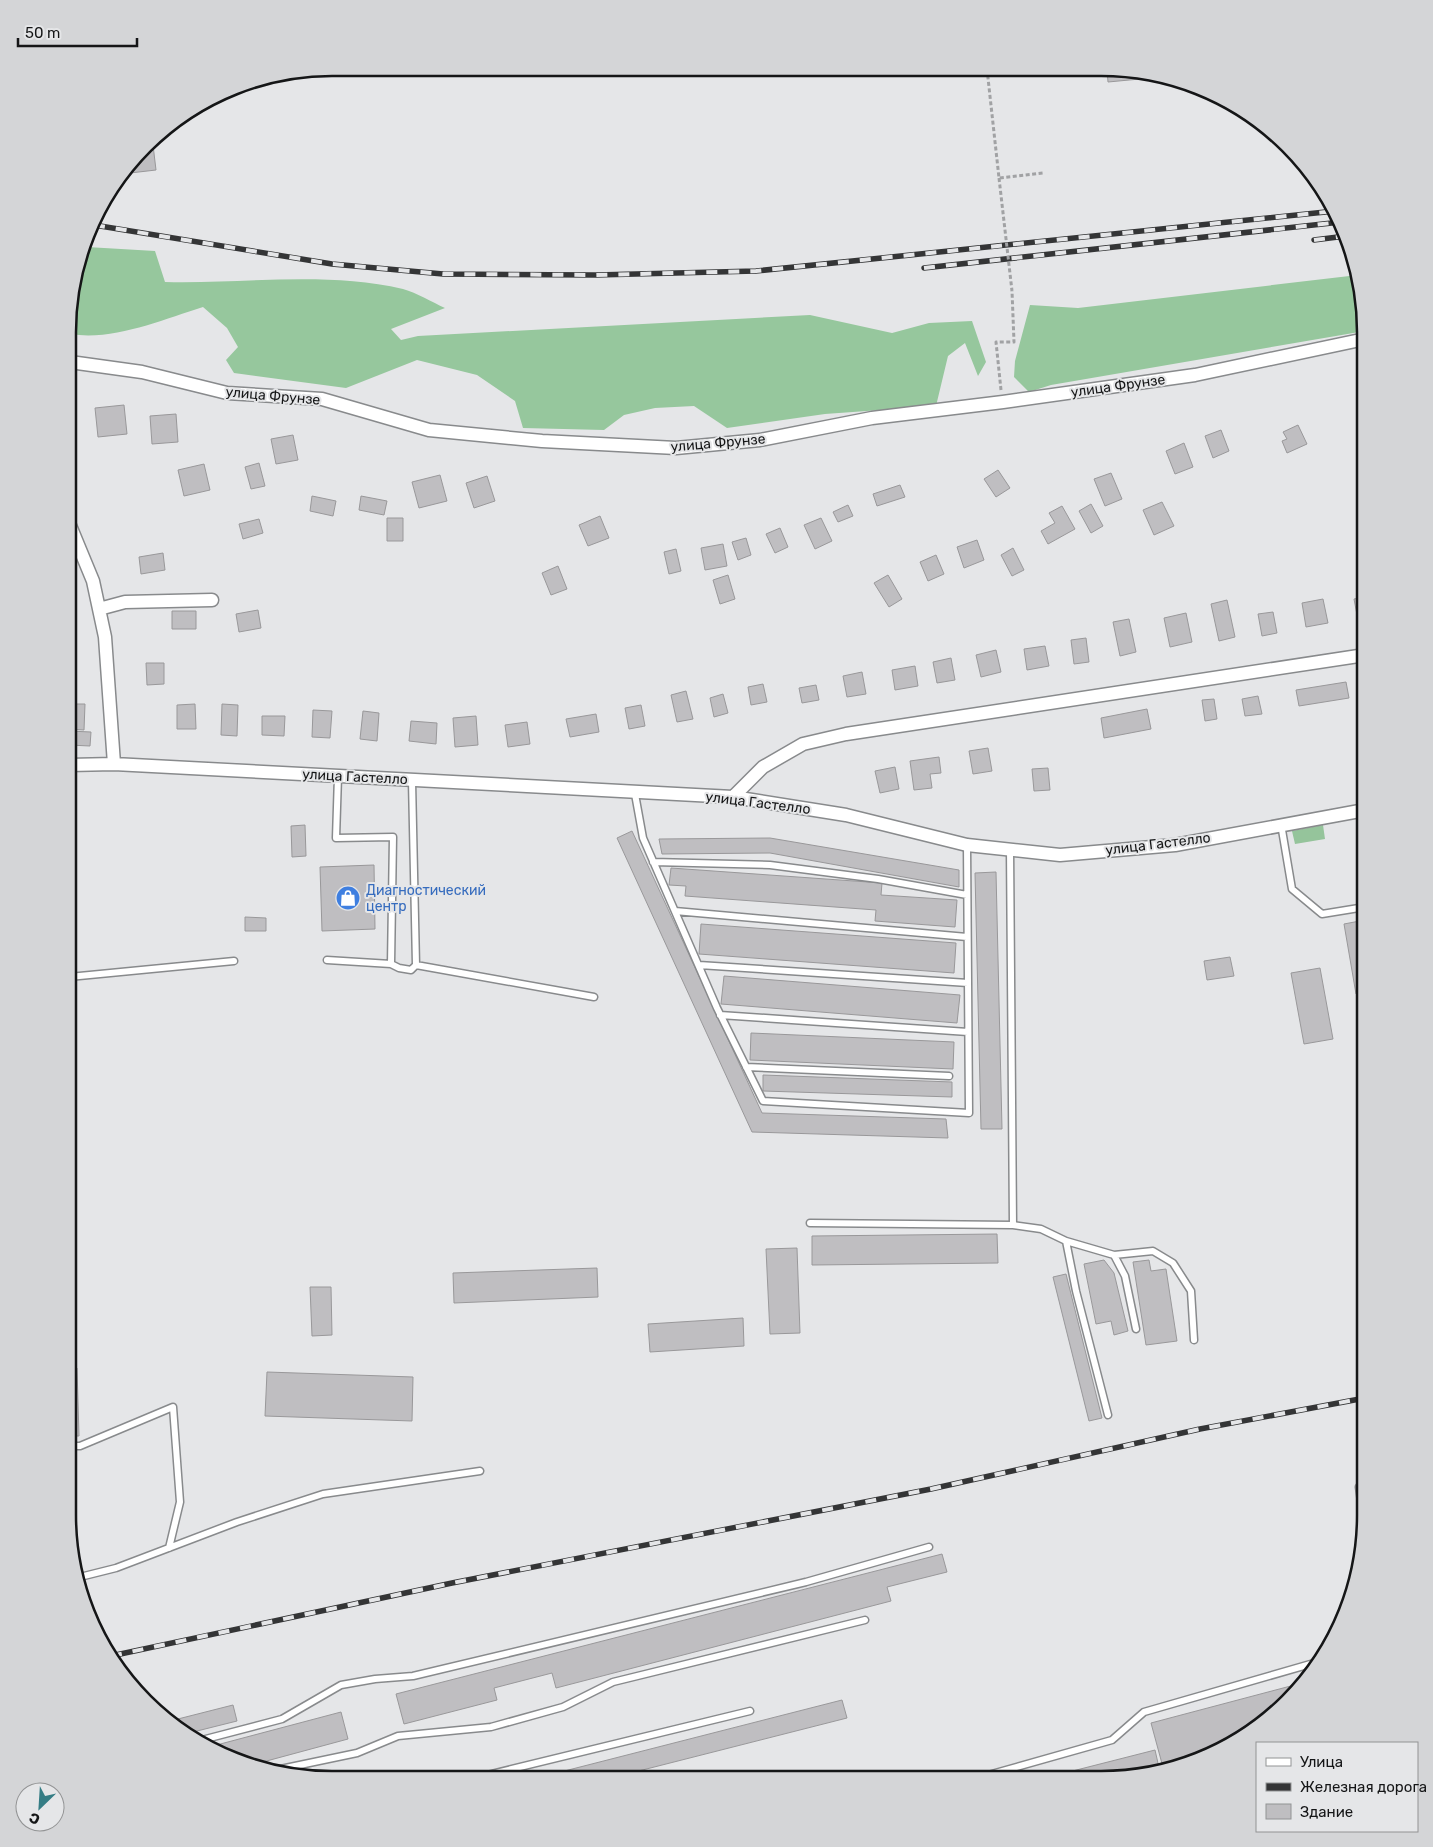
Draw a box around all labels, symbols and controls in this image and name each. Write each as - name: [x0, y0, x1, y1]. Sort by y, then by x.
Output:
- scale bar: [18, 15, 136, 47]
- text: 50 m: [25, 24, 60, 42]
- street label: улица Фрунзе: [1070, 371, 1166, 401]
- street label: улица Фрунзе: [225, 383, 321, 409]
- street label: улица Фрунзе: [670, 430, 766, 456]
- street label: улица Гастелло: [302, 766, 408, 788]
- street label: улица Гастелло: [705, 788, 811, 818]
- street label: улица Гастелло: [1105, 829, 1211, 859]
- place label: Диагностический центр: [366, 882, 486, 915]
- shop icon: Диагностический центр: [335, 885, 361, 911]
- legend: [1256, 1742, 1418, 1832]
- text: Улица: [1300, 1753, 1343, 1771]
- text: Железная дорога: [1300, 1778, 1427, 1796]
- north arrow: [15, 1782, 65, 1832]
- text: Здание: [1300, 1803, 1353, 1821]
- text: С: [27, 1808, 43, 1828]

